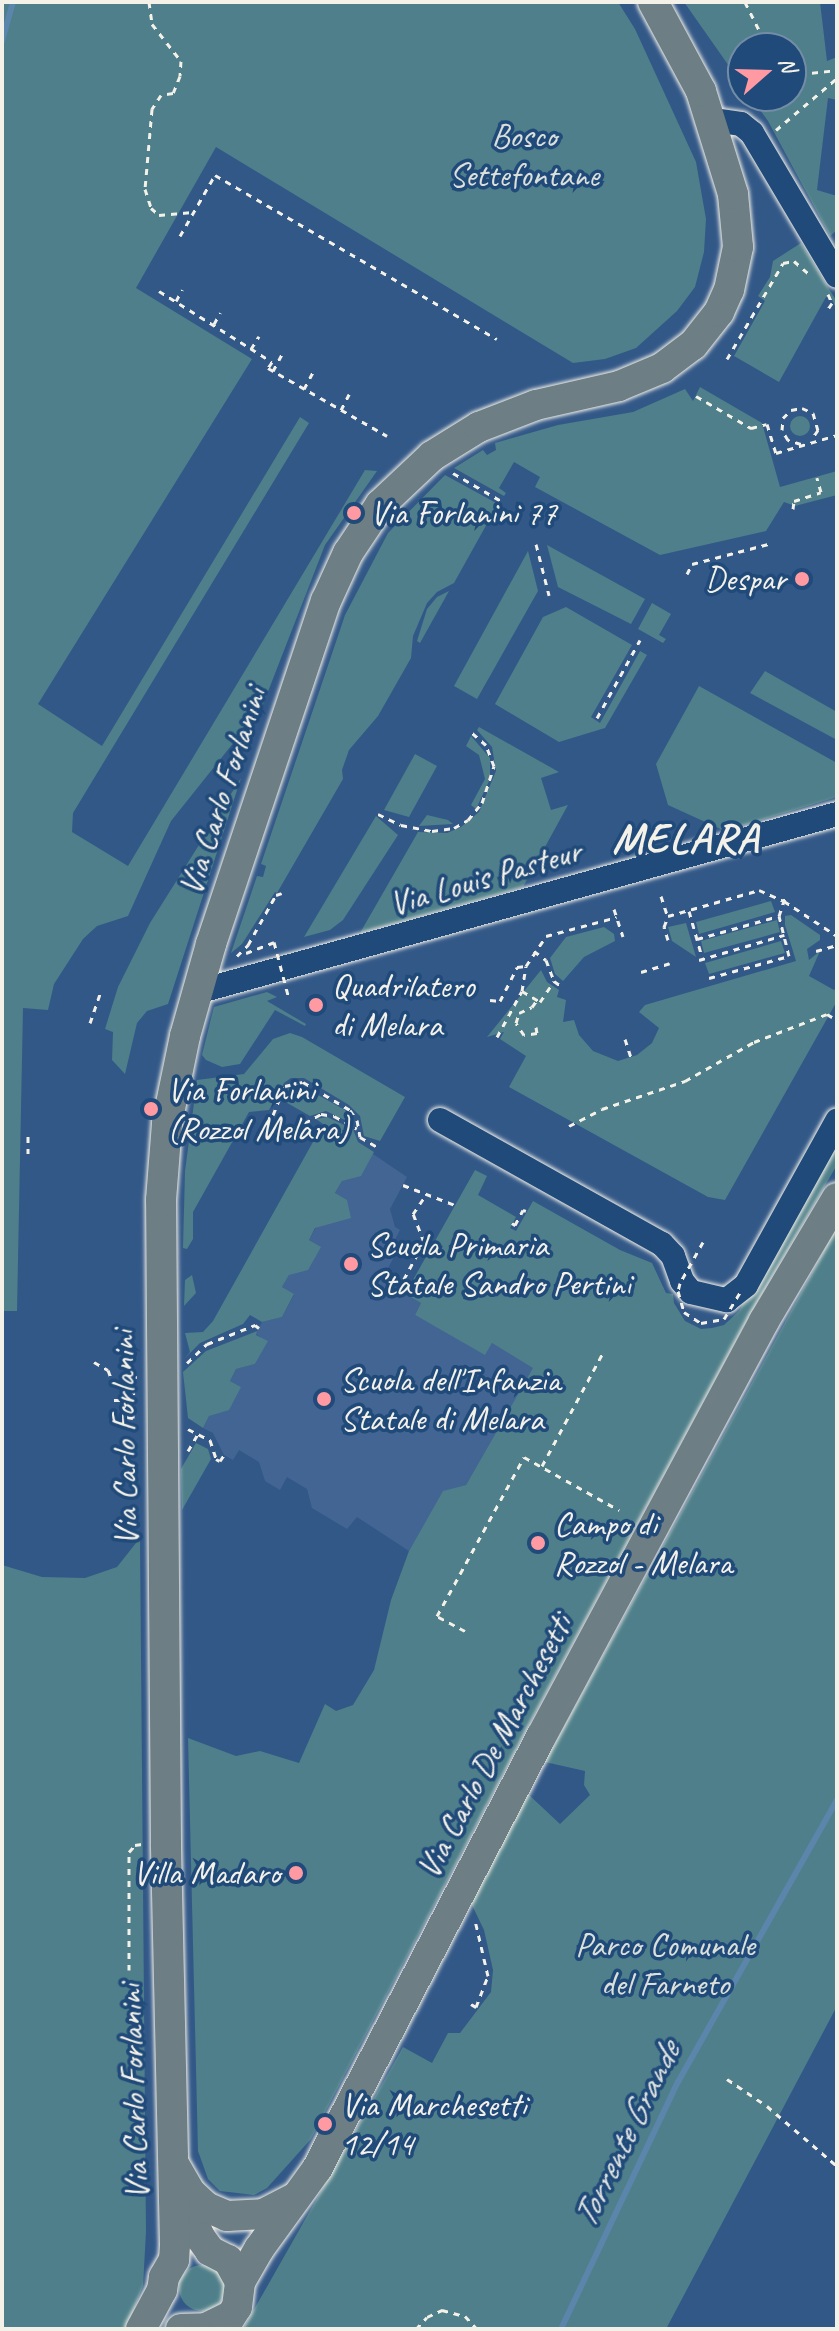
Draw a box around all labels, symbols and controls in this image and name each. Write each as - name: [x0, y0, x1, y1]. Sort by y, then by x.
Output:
- north arrow: [727, 32, 807, 112]
- text: N: [772, 53, 803, 76]
- park label: Bosco Settefontane: [449, 115, 599, 194]
- place label: Via Forlanini 77: [370, 493, 555, 533]
- marker: Via Forlanini 77: [345, 504, 363, 522]
- place label: Despar: [705, 559, 786, 599]
- marker: Despar: [793, 570, 811, 588]
- street label: Via Carlo Forlanini: [169, 682, 275, 900]
- district label: MELARA: [613, 814, 759, 864]
- street label: Via Louis Pasteur: [384, 830, 586, 924]
- place label: Quadrilatero di Melara: [332, 965, 474, 1044]
- marker: Quadrilatero di Melara: [307, 996, 325, 1014]
- place label: Via Forlanini (Rozzol Melara): [167, 1069, 348, 1148]
- marker: Via Forlanini (Rozzol Melara): [142, 1100, 160, 1118]
- place label: Scuola Primaria Statale Sandro Pertini: [367, 1224, 630, 1304]
- marker: Scuola Primaria Statale Sandro Pertini: [342, 1255, 360, 1273]
- street label: Via Carlo Forlanini: [102, 1330, 146, 1546]
- place label: Scuola dell'Infanzia Statale di Melara: [340, 1359, 560, 1438]
- marker: Scuola dell'Infanzia Statale di Melara: [315, 1390, 333, 1408]
- place label: Campo di Rozzol - Melara: [554, 1503, 732, 1582]
- marker: Campo di Rozzol - Melara: [529, 1534, 547, 1552]
- street label: Via Carlo De Marchesetti: [407, 1606, 581, 1886]
- place label: Villa Madaro: [133, 1853, 280, 1893]
- marker: Villa Madaro: [287, 1864, 305, 1882]
- park label: Parco Comunale del Farneto: [575, 1924, 755, 2004]
- street label: Via Carlo Forlanini: [109, 1984, 157, 2200]
- water label: Torrente Grande: [563, 2036, 689, 2234]
- place label: Via Marchesetti 12/14: [341, 2084, 527, 2164]
- marker: Via Marchesetti 12/14: [316, 2115, 334, 2133]

